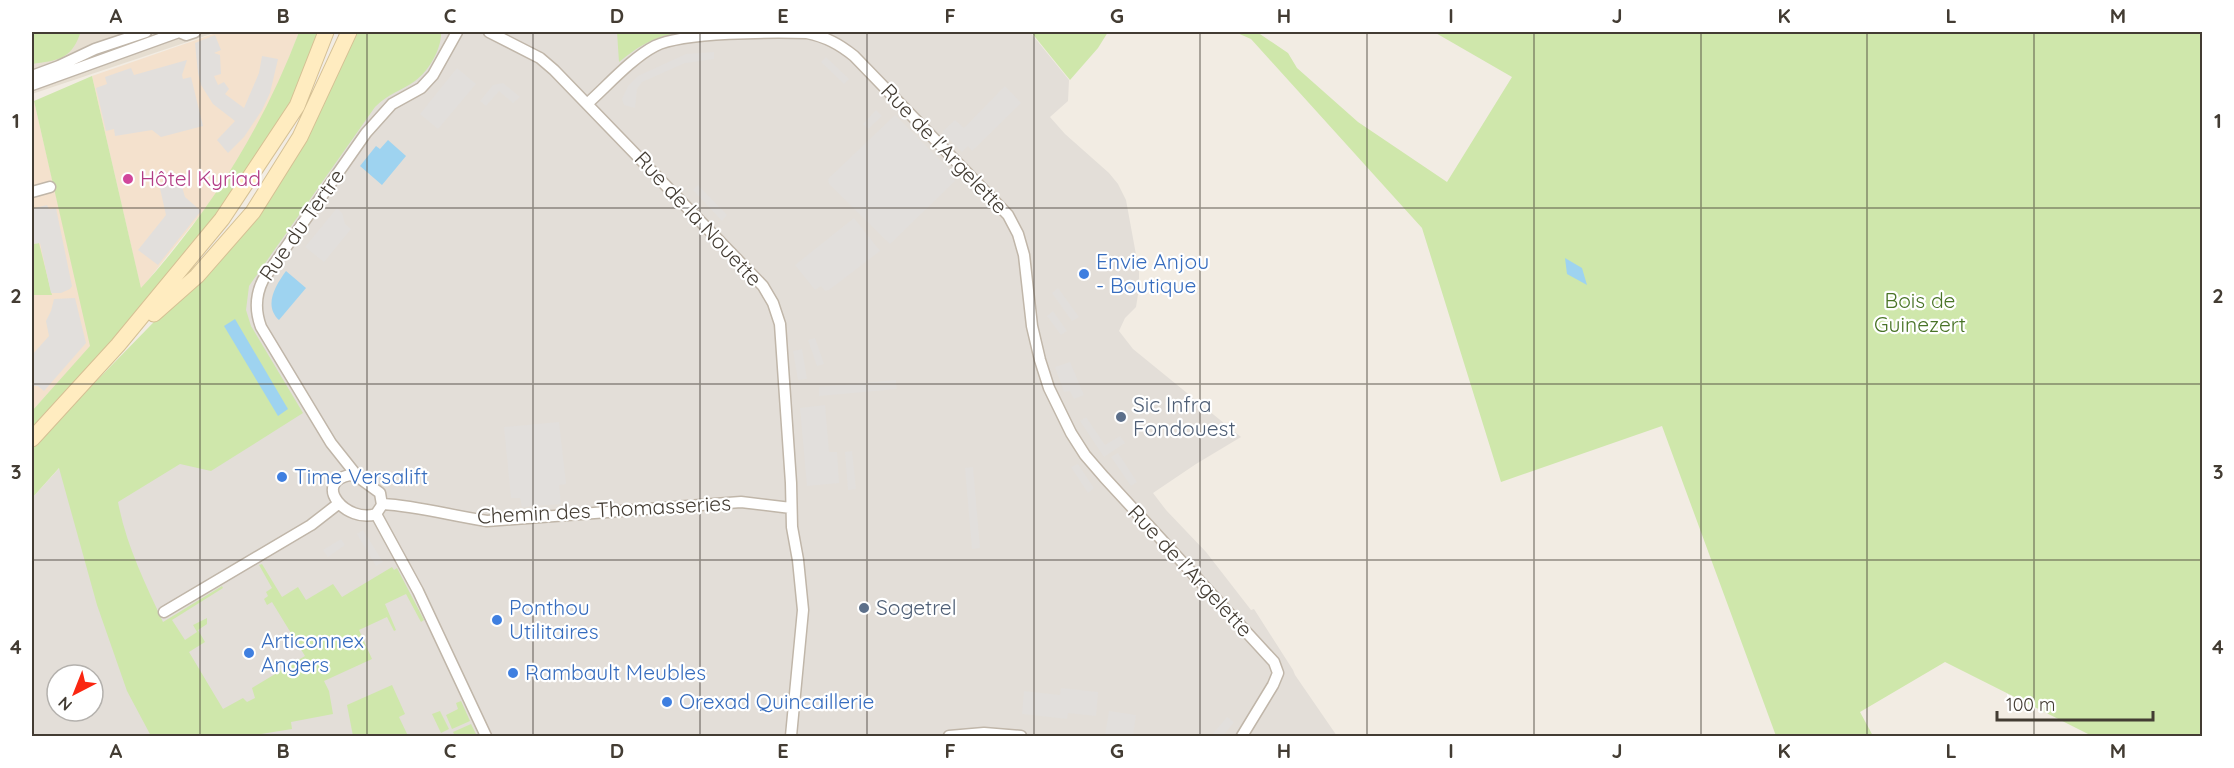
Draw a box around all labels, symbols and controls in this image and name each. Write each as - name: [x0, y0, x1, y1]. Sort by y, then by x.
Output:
- text: A: [110, 3, 123, 28]
- text: B: [276, 3, 290, 28]
- text: C: [444, 3, 457, 28]
- text: D: [610, 3, 624, 28]
- text: E: [777, 3, 789, 28]
- text: F: [944, 3, 956, 28]
- text: G: [1110, 3, 1124, 28]
- text: H: [1277, 3, 1291, 28]
- text: I: [1448, 3, 1454, 28]
- text: J: [1611, 3, 1623, 28]
- text: K: [1777, 3, 1791, 28]
- text: L: [1945, 3, 1957, 28]
- text: M: [2110, 3, 2126, 28]
- street label: Rue de l'Argelette: [876, 78, 1013, 219]
- text: 1: [12, 108, 20, 133]
- text: 1: [2214, 108, 2222, 133]
- street label: Rue de la Nouette: [630, 146, 768, 291]
- street label: Rue du Tertre: [253, 163, 349, 285]
- place label: Hôtel Kyriad: [140, 165, 261, 191]
- marker: Hôtel Kyriad: [121, 172, 135, 186]
- place label: Envie Anjou - Boutique: [1096, 248, 1209, 298]
- marker: Envie Anjou - Boutique: [1077, 267, 1091, 281]
- text: 2: [10, 283, 22, 308]
- text: 2: [2212, 283, 2224, 308]
- park label: Bois de Guinezert: [1874, 287, 1966, 337]
- place label: Sic Infra Fondouest: [1133, 391, 1236, 441]
- marker: Sic Infra Fondouest: [1114, 410, 1128, 424]
- text: 3: [11, 459, 21, 484]
- text: 3: [2213, 459, 2223, 484]
- place label: Time Versalift: [294, 463, 428, 489]
- marker: Time Versalift: [275, 470, 289, 484]
- street label: Chemin des Thomasseries: [476, 489, 732, 529]
- street label: Rue de l'Argelette: [1123, 499, 1259, 642]
- place label: Ponthou Utilitaires: [509, 594, 599, 644]
- place label: Sogetrel: [876, 594, 956, 620]
- marker: Sogetrel: [857, 601, 871, 615]
- marker: Ponthou Utilitaires: [490, 613, 504, 627]
- place label: Articonnex Angers: [261, 627, 364, 677]
- text: 4: [10, 634, 22, 659]
- text: 4: [2212, 634, 2224, 659]
- marker: Articonnex Angers: [242, 646, 256, 660]
- place label: Rambault Meubles: [525, 659, 706, 685]
- north arrow: [45, 663, 105, 723]
- marker: Rambault Meubles: [506, 666, 520, 680]
- scale bar: [1997, 684, 2153, 722]
- place label: Orexad Quincaillerie: [679, 688, 874, 714]
- text: N: [54, 693, 76, 716]
- text: 100 m: [2006, 693, 2055, 716]
- marker: Orexad Quincaillerie: [660, 695, 674, 709]
- text: A: [110, 738, 123, 763]
- text: B: [276, 738, 290, 763]
- text: C: [444, 738, 457, 763]
- text: D: [610, 738, 624, 763]
- text: E: [777, 738, 789, 763]
- text: F: [944, 738, 956, 763]
- text: G: [1110, 738, 1124, 763]
- text: H: [1277, 738, 1291, 763]
- text: I: [1448, 738, 1454, 763]
- text: J: [1611, 738, 1623, 763]
- text: K: [1777, 738, 1791, 763]
- text: L: [1945, 738, 1957, 763]
- text: M: [2110, 738, 2126, 763]

